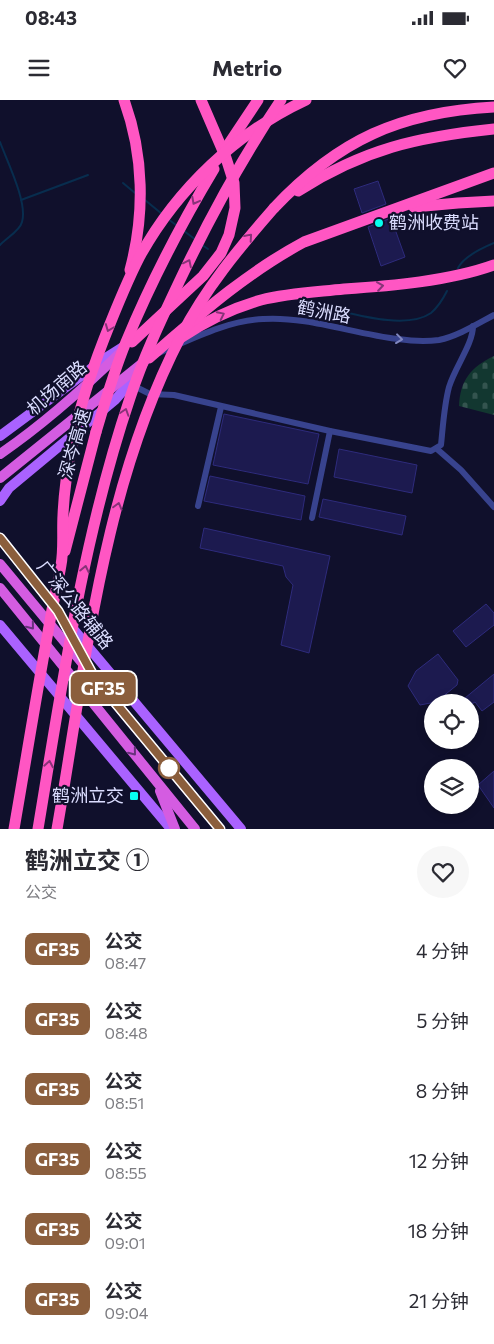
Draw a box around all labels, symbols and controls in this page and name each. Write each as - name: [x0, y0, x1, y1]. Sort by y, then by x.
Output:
- text: 08:43: [25, 6, 77, 29]
- icon: menu: [25, 54, 53, 82]
- text: Metrio: [212, 54, 282, 81]
- icon: heart: [441, 54, 469, 82]
- one-way arrow: [192, 195, 202, 204]
- place label: 鹤洲收费站: [389, 211, 479, 233]
- marker: 鹤洲收费站: [373, 217, 385, 229]
- one-way arrow: [243, 233, 252, 242]
- one-way arrow: [182, 259, 192, 268]
- one-way arrow: [376, 281, 384, 292]
- street label: 鹤洲路: [296, 295, 353, 327]
- one-way arrow: [216, 311, 225, 321]
- one-way arrow: [105, 323, 115, 331]
- one-way arrow: [395, 333, 403, 344]
- street label: 机场南路: [22, 355, 91, 419]
- street label: 深岑高速: [54, 406, 95, 481]
- one-way arrow: [120, 409, 130, 417]
- one-way arrow: [112, 502, 123, 511]
- street label: 广深公路辅路: [33, 555, 118, 653]
- one-way arrow: [79, 565, 89, 574]
- one-way arrow: [25, 620, 33, 629]
- line badge: GF35: [68, 672, 138, 704]
- text: GF35: [81, 677, 125, 699]
- map controls: [424, 694, 479, 814]
- button: locate: [424, 694, 479, 749]
- one-way arrow: [128, 746, 136, 755]
- unlabelled marker: [158, 757, 180, 779]
- one-way arrow: [43, 759, 54, 767]
- button: layers: [424, 759, 479, 814]
- place label: 鹤洲立交: [52, 784, 124, 806]
- marker: 鹤洲立交: [128, 790, 140, 802]
- text: 鹤洲立交 ①: [25, 845, 150, 874]
- button: heart: [417, 846, 469, 898]
- text: 公交: [25, 882, 57, 901]
- text: 公交: [105, 929, 143, 952]
- text: GF35: [35, 938, 80, 960]
- text: 4 分钟: [416, 939, 469, 962]
- text: 08:47: [105, 953, 146, 972]
- text: 公交: [105, 999, 143, 1022]
- text: GF35: [35, 1008, 80, 1030]
- text: 5 分钟: [416, 1009, 469, 1032]
- text: 08:48: [105, 1023, 148, 1042]
- text: 公交: [105, 1069, 143, 1092]
- text: GF35: [35, 1078, 80, 1100]
- text: 8 分钟: [416, 1079, 469, 1102]
- text: 08:51: [105, 1093, 144, 1112]
- text: 公交: [105, 1139, 143, 1162]
- text: GF35: [35, 1148, 80, 1170]
- text: 12 分钟: [409, 1149, 469, 1172]
- text: 08:55: [105, 1163, 147, 1182]
- text: 公交: [105, 1209, 143, 1232]
- text: GF35: [35, 1218, 80, 1240]
- text: 18 分钟: [408, 1219, 469, 1242]
- text: 09:01: [105, 1233, 146, 1252]
- text: 公交: [105, 1279, 143, 1302]
- text: GF35: [35, 1288, 80, 1310]
- text: 21 分钟: [409, 1289, 469, 1312]
- text: 09:04: [105, 1303, 148, 1322]

